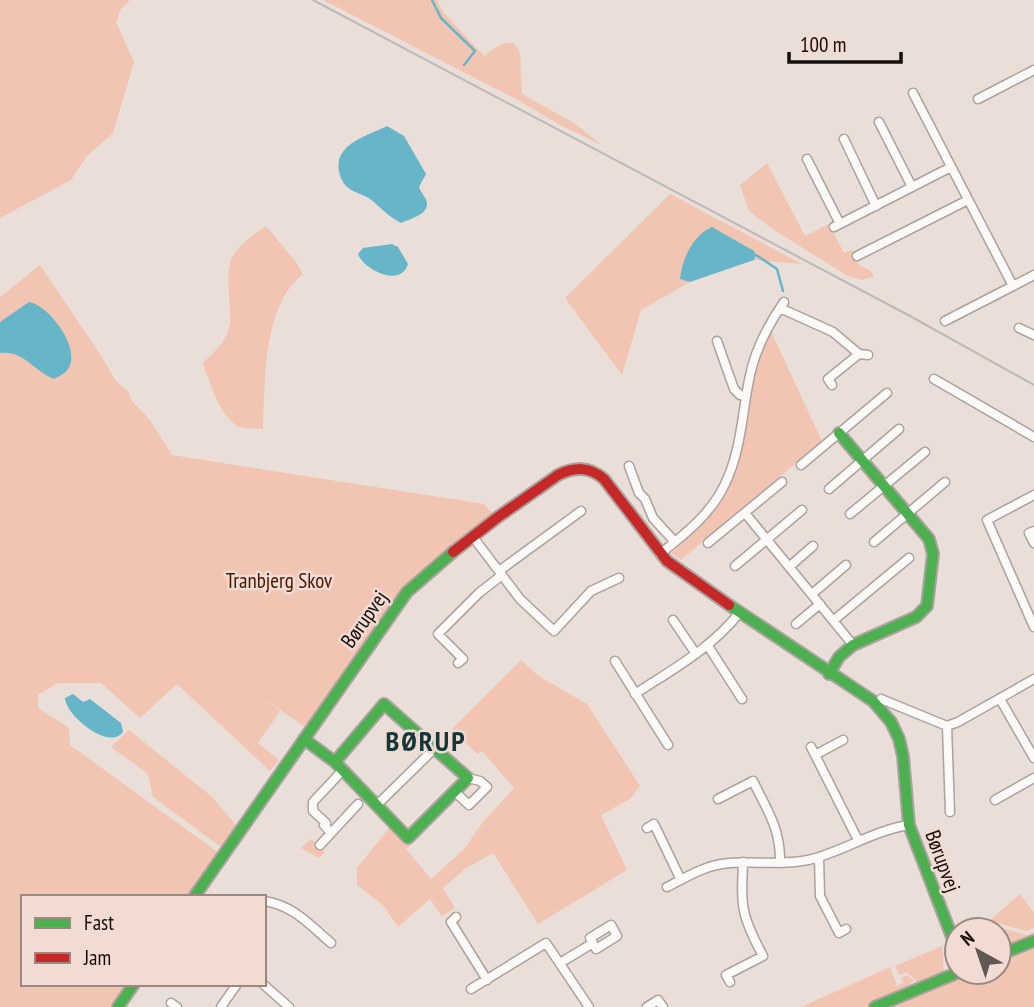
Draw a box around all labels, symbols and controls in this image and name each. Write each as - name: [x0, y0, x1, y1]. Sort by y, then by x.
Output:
- scale bar: [789, 21, 901, 65]
- text: 100 m: [800, 31, 846, 58]
- park label: Tranbjerg Skov: [226, 567, 333, 594]
- street label: Børupvej: [335, 585, 393, 653]
- district label: BØRUP: [385, 722, 467, 759]
- street label: Børupvej: [919, 826, 967, 896]
- legend: [21, 895, 266, 986]
- text: Fast: [84, 909, 114, 936]
- north arrow: [943, 916, 1013, 986]
- text: N: [955, 925, 979, 950]
- text: Jam: [83, 944, 111, 971]

